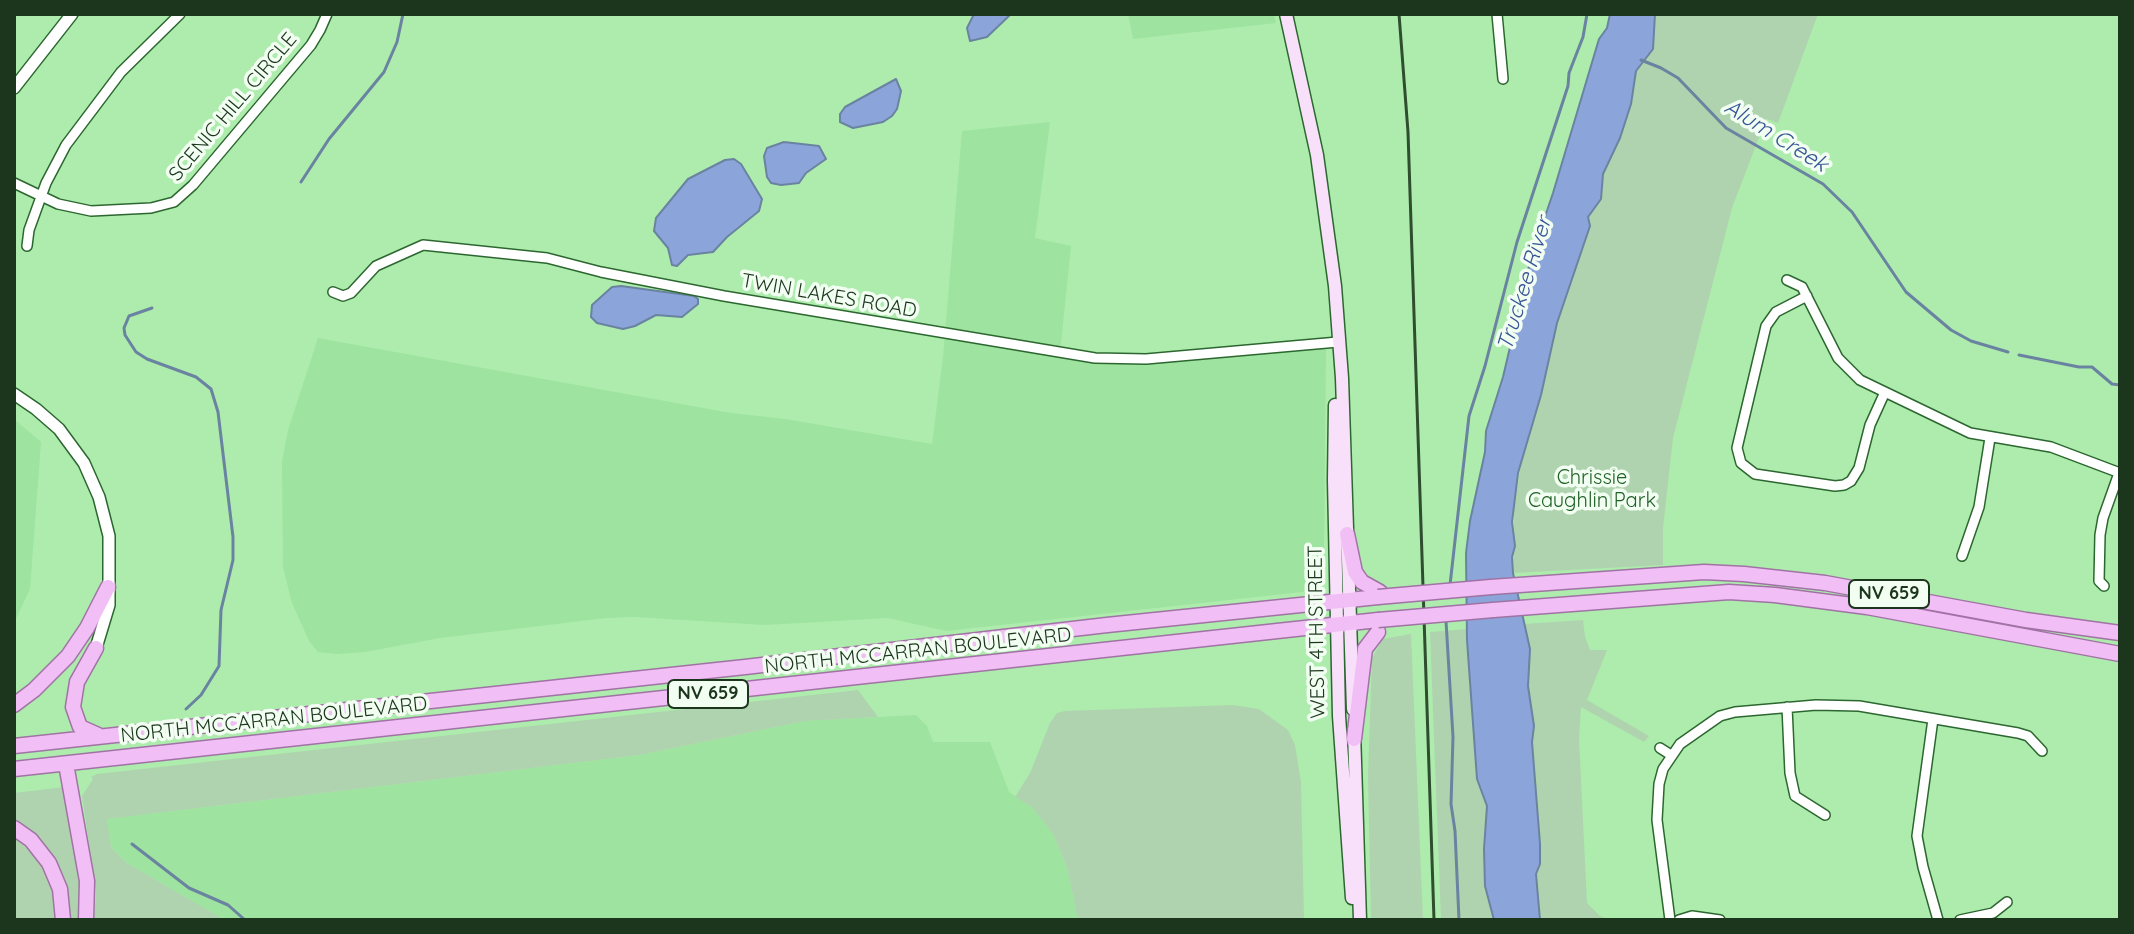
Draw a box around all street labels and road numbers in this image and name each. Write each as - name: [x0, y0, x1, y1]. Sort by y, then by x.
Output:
- street label: SCENIC HILL CIRCLE: [164, 28, 302, 186]
- street label: TWIN LAKES ROAD: [740, 269, 918, 323]
- street label: WEST 4TH STREET: [1303, 545, 1331, 719]
- road number: NV 659: [1849, 580, 1929, 608]
- street label: NORTH MCCARRAN BOULEVARD: [763, 623, 1073, 679]
- road number: NV 659: [668, 680, 748, 708]
- street label: NORTH MCCARRAN BOULEVARD: [119, 692, 429, 748]

